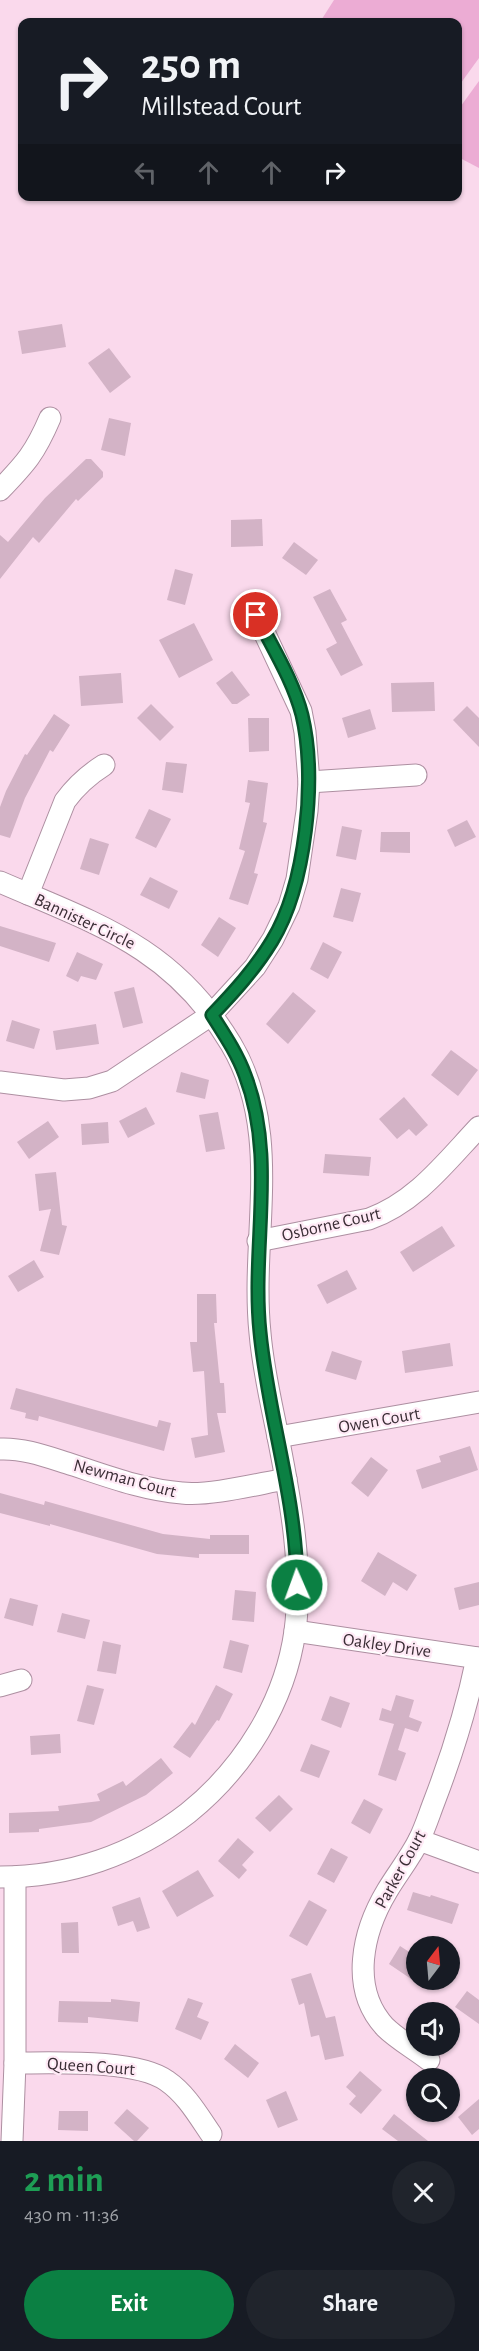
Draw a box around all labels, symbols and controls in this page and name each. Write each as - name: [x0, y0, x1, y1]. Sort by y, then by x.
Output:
- icon: right: [42, 42, 120, 120]
- text: 250 m: [141, 44, 241, 86]
- text: Millstead Court: [141, 93, 301, 120]
- icon: left: [129, 156, 162, 189]
- icon: ahead: [192, 156, 225, 189]
- icon: ahead: [255, 156, 288, 189]
- icon: right: [318, 156, 351, 189]
- pin: [230, 589, 281, 640]
- icon: arrive: [239, 598, 272, 631]
- street label: Bannister Circle: [31, 891, 138, 953]
- street label: Osborne Court: [280, 1205, 383, 1245]
- street label: Owen Court: [337, 1405, 421, 1437]
- street label: Newman Court: [71, 1457, 178, 1501]
- position arrow: [265, 1553, 329, 1617]
- street label: Oakley Drive: [342, 1631, 432, 1661]
- street label: Parker Court: [372, 1827, 430, 1912]
- north arrow: [406, 1936, 460, 1990]
- map controls: [406, 1936, 460, 2122]
- button: sound: [406, 2002, 460, 2056]
- street label: Queen Court: [46, 2055, 136, 2079]
- button: search: [406, 2068, 460, 2122]
- button: close: [392, 2161, 455, 2224]
- text: 2 min: [24, 2162, 104, 2198]
- text: 430 m · 11:36: [24, 2205, 119, 2225]
- button: Exit: [24, 2270, 234, 2339]
- button: Share: [246, 2270, 455, 2339]

